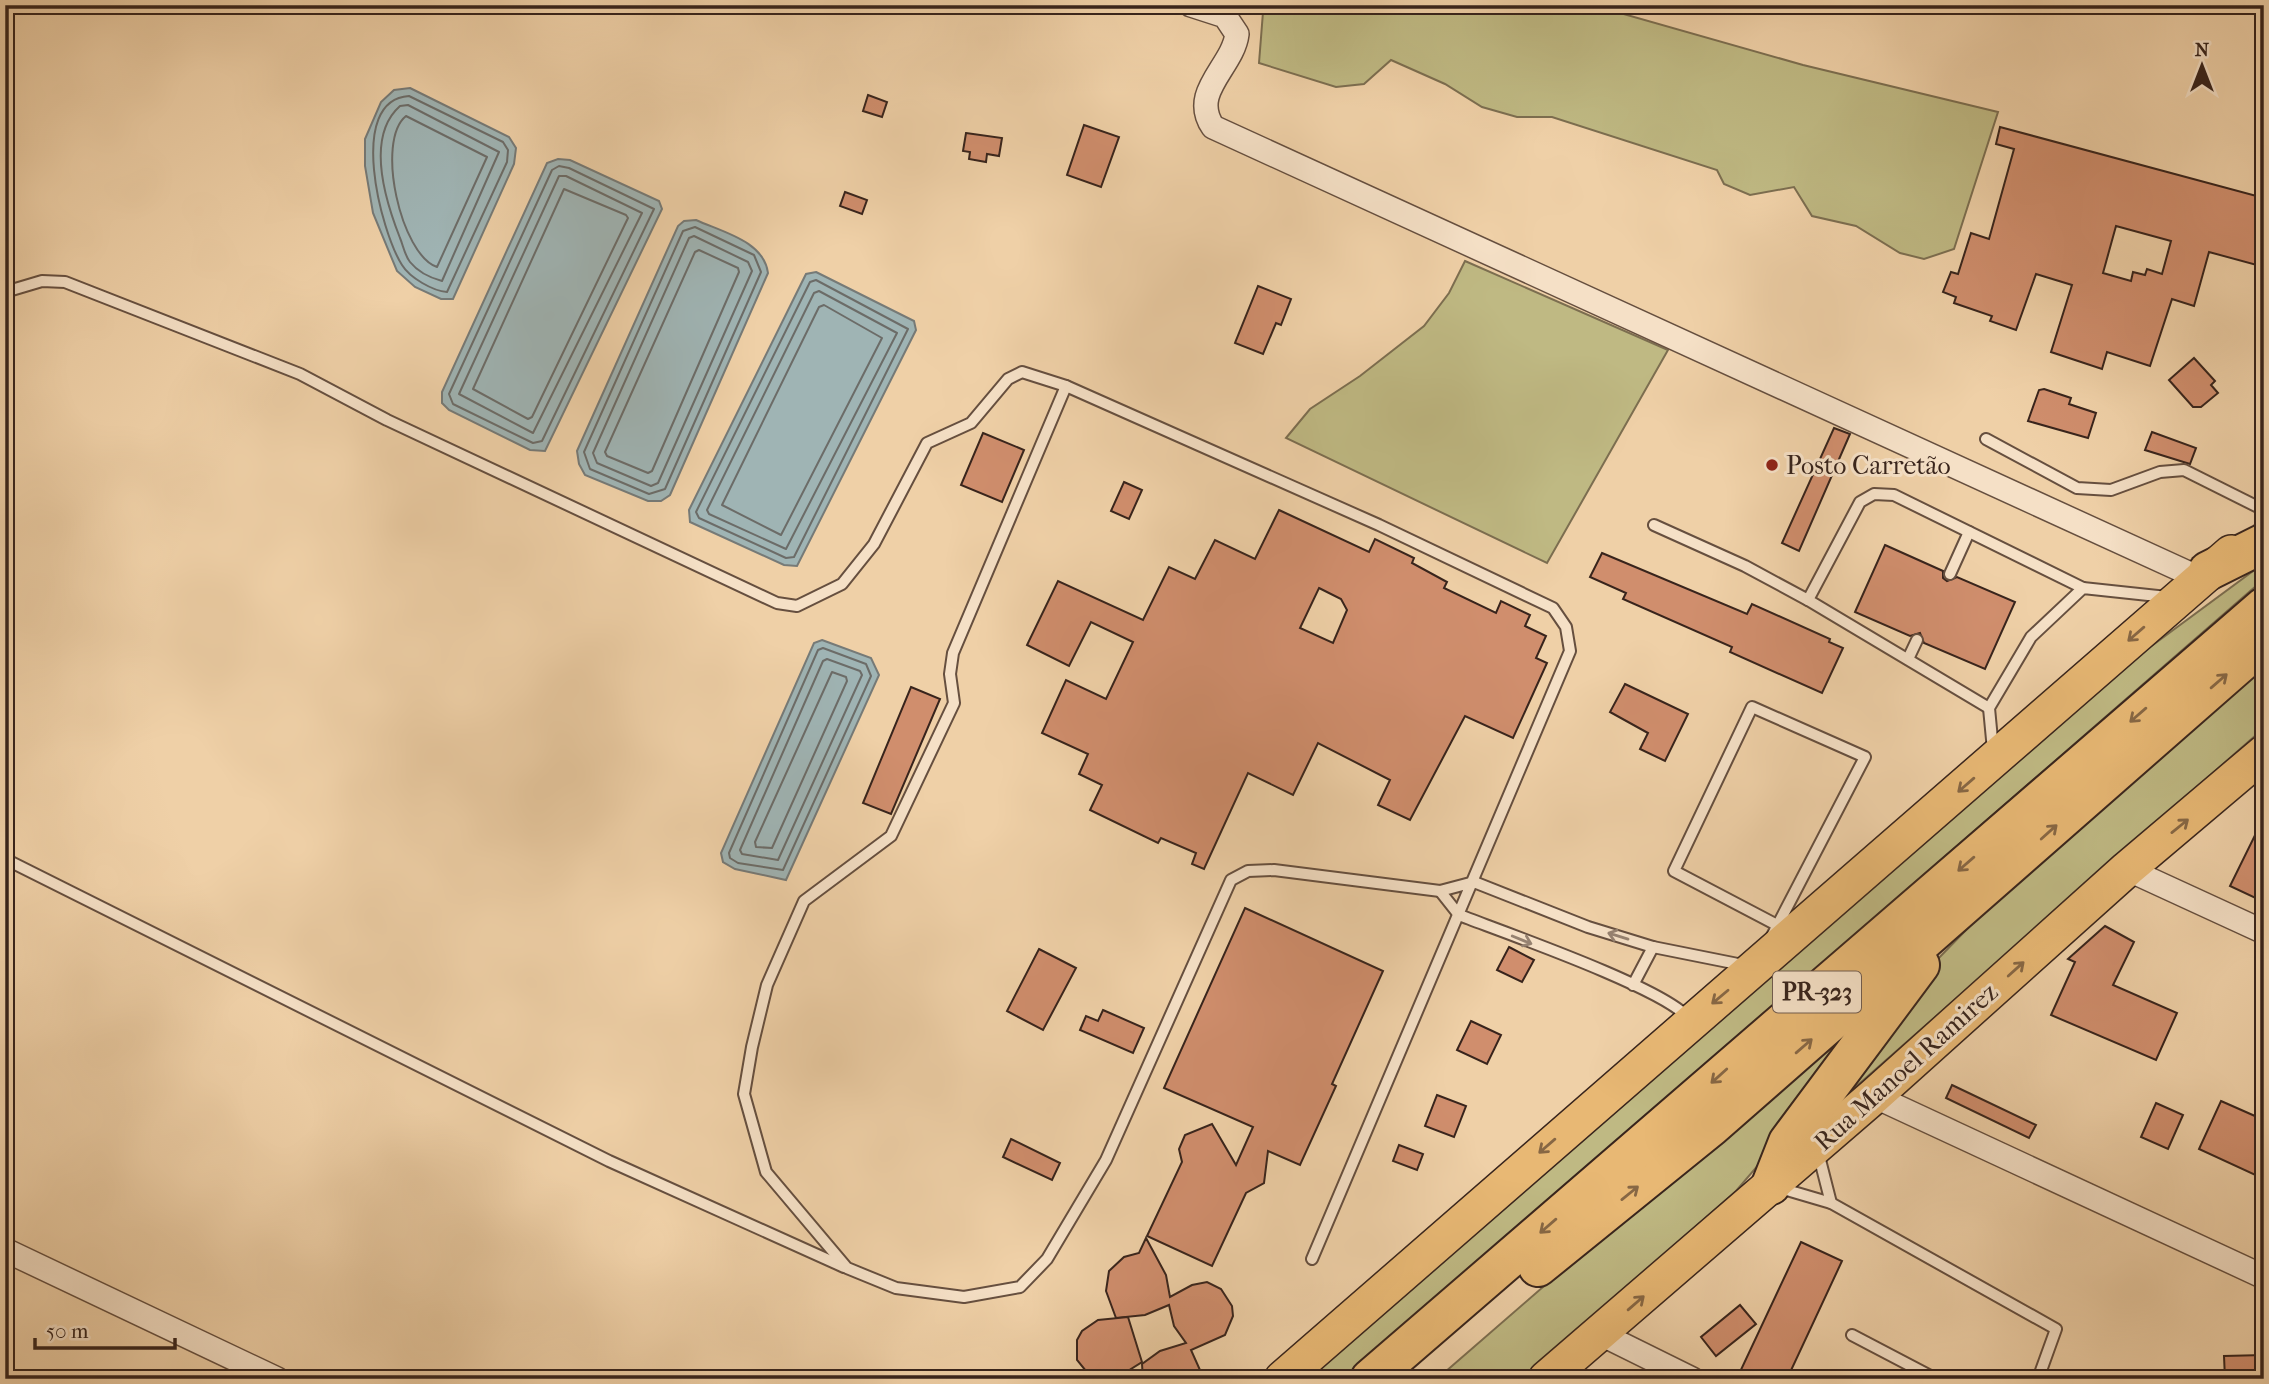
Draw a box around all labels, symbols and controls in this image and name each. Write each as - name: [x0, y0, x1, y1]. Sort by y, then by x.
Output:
- north arrow: [2168, 32, 2238, 102]
- text: N: [2195, 39, 2210, 61]
- place label: Posto Carretão: [1786, 450, 1951, 481]
- marker: Posto Carretão: [1764, 457, 1780, 473]
- one-way arrow: [2128, 626, 2146, 642]
- one-way arrow: [2210, 673, 2228, 689]
- one-way arrow: [2129, 707, 2147, 723]
- one-way arrow: [1958, 777, 1976, 793]
- one-way arrow: [2170, 819, 2188, 834]
- one-way arrow: [2040, 824, 2058, 840]
- one-way arrow: [1957, 856, 1975, 872]
- one-way arrow: [1607, 929, 1629, 941]
- one-way arrow: [1511, 935, 1533, 948]
- one-way arrow: [2007, 961, 2025, 977]
- road number: PR-323: [1773, 972, 1861, 1012]
- street label: Rua Manoel Ramirez: [1808, 976, 2004, 1158]
- one-way arrow: [1711, 989, 1729, 1005]
- one-way arrow: [1795, 1038, 1813, 1054]
- one-way arrow: [1710, 1068, 1728, 1084]
- one-way arrow: [1539, 1138, 1557, 1154]
- one-way arrow: [1621, 1185, 1639, 1201]
- one-way arrow: [1539, 1218, 1557, 1234]
- one-way arrow: [1626, 1295, 1644, 1311]
- scale bar: [35, 1307, 175, 1351]
- text: 50 m: [46, 1319, 89, 1343]

